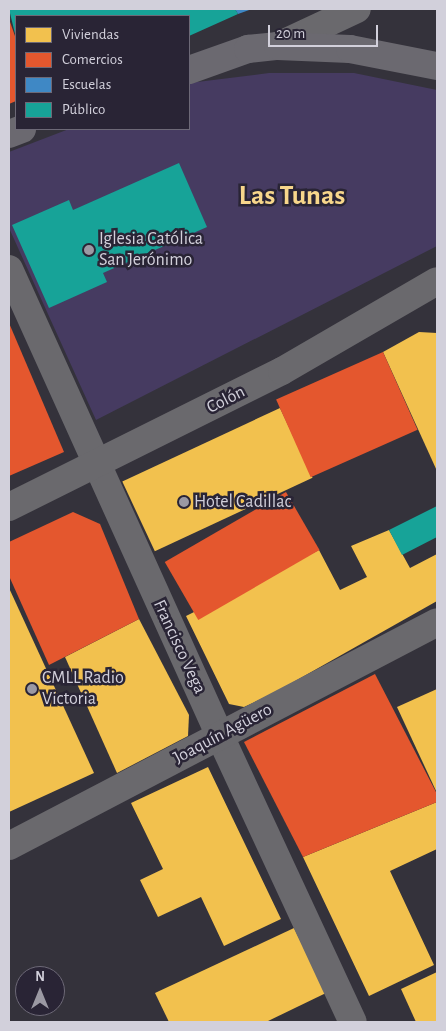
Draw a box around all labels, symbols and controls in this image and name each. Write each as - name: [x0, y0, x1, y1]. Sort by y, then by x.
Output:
- legend: [15, 15, 190, 130]
- scale bar: [271, 15, 381, 47]
- text: 20 m: [276, 26, 305, 41]
- text: Viviendas: [62, 27, 119, 42]
- text: Comercios: [62, 52, 123, 67]
- text: Escuelas: [62, 77, 111, 92]
- text: Público: [62, 102, 105, 117]
- district label: Las Tunas: [239, 179, 345, 213]
- place label: Iglesia Católica San Jerónimo: [99, 229, 203, 272]
- marker: Iglesia Católica San Jerónimo: [83, 244, 95, 256]
- street label: Colón: [203, 381, 249, 419]
- place label: Hotel Cadillac: [194, 491, 291, 513]
- marker: Hotel Cadillac: [178, 496, 190, 508]
- street label: Francisco Vega: [148, 597, 210, 697]
- place label: CMLL Radio Victoria: [42, 668, 124, 711]
- marker: CMLL Radio Victoria: [26, 683, 38, 695]
- street label: Joaquín Agüero: [170, 699, 276, 769]
- north arrow: [15, 966, 65, 1016]
- text: N: [35, 970, 45, 984]

